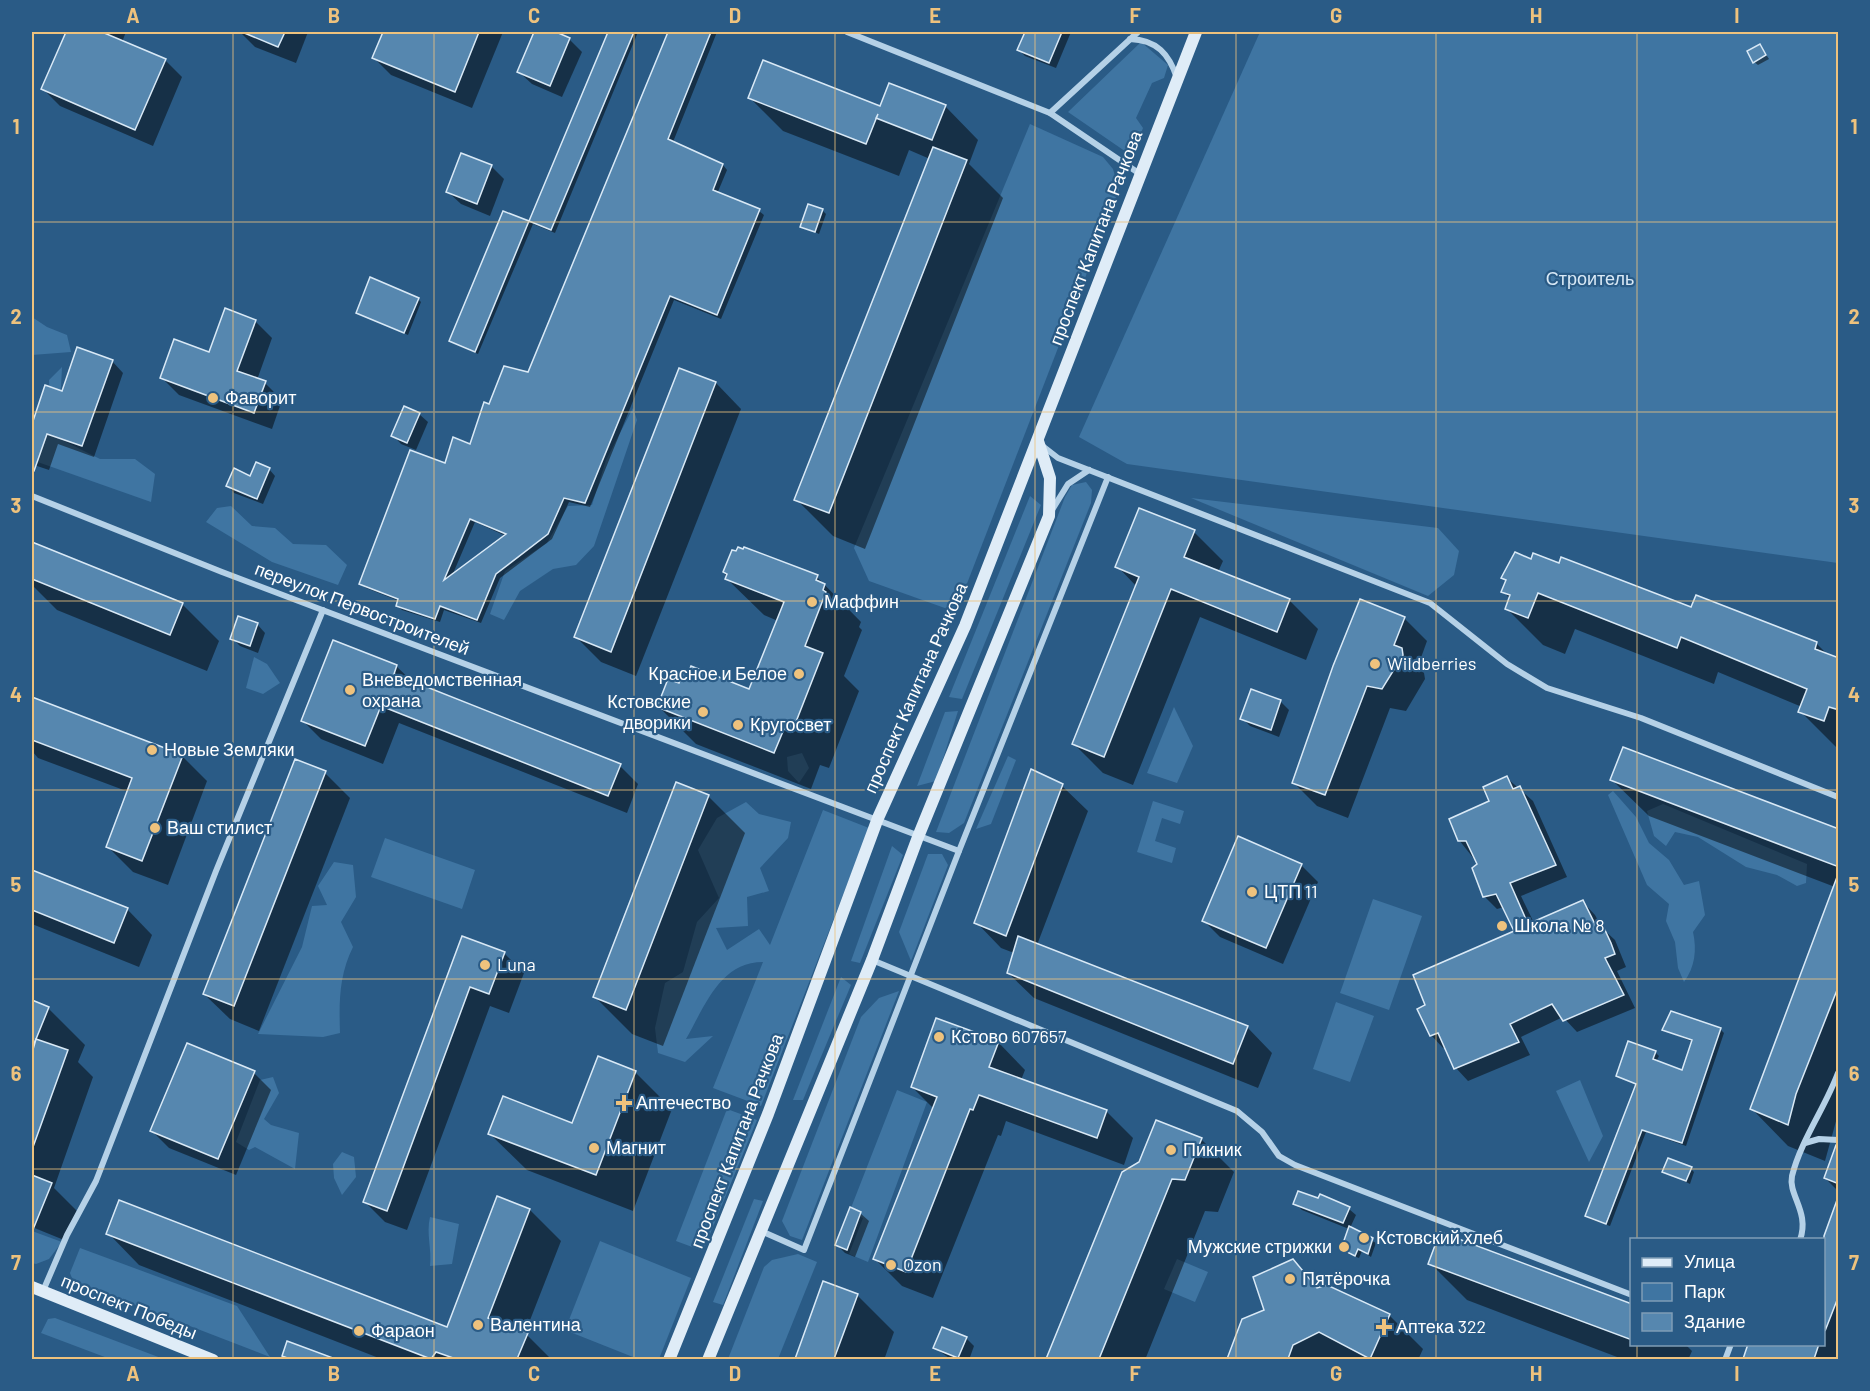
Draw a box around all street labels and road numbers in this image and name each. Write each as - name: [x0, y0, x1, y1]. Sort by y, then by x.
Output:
- street label: проспект Капитана Рачкова: [1044, 126, 1147, 348]
- street label: переулок Первостроителей: [252, 557, 473, 659]
- street label: проспект Капитана Рачкова: [859, 578, 972, 796]
- street label: проспект Капитана Рачкова: [685, 1029, 788, 1251]
- street label: проспект Победы: [58, 1269, 201, 1343]

